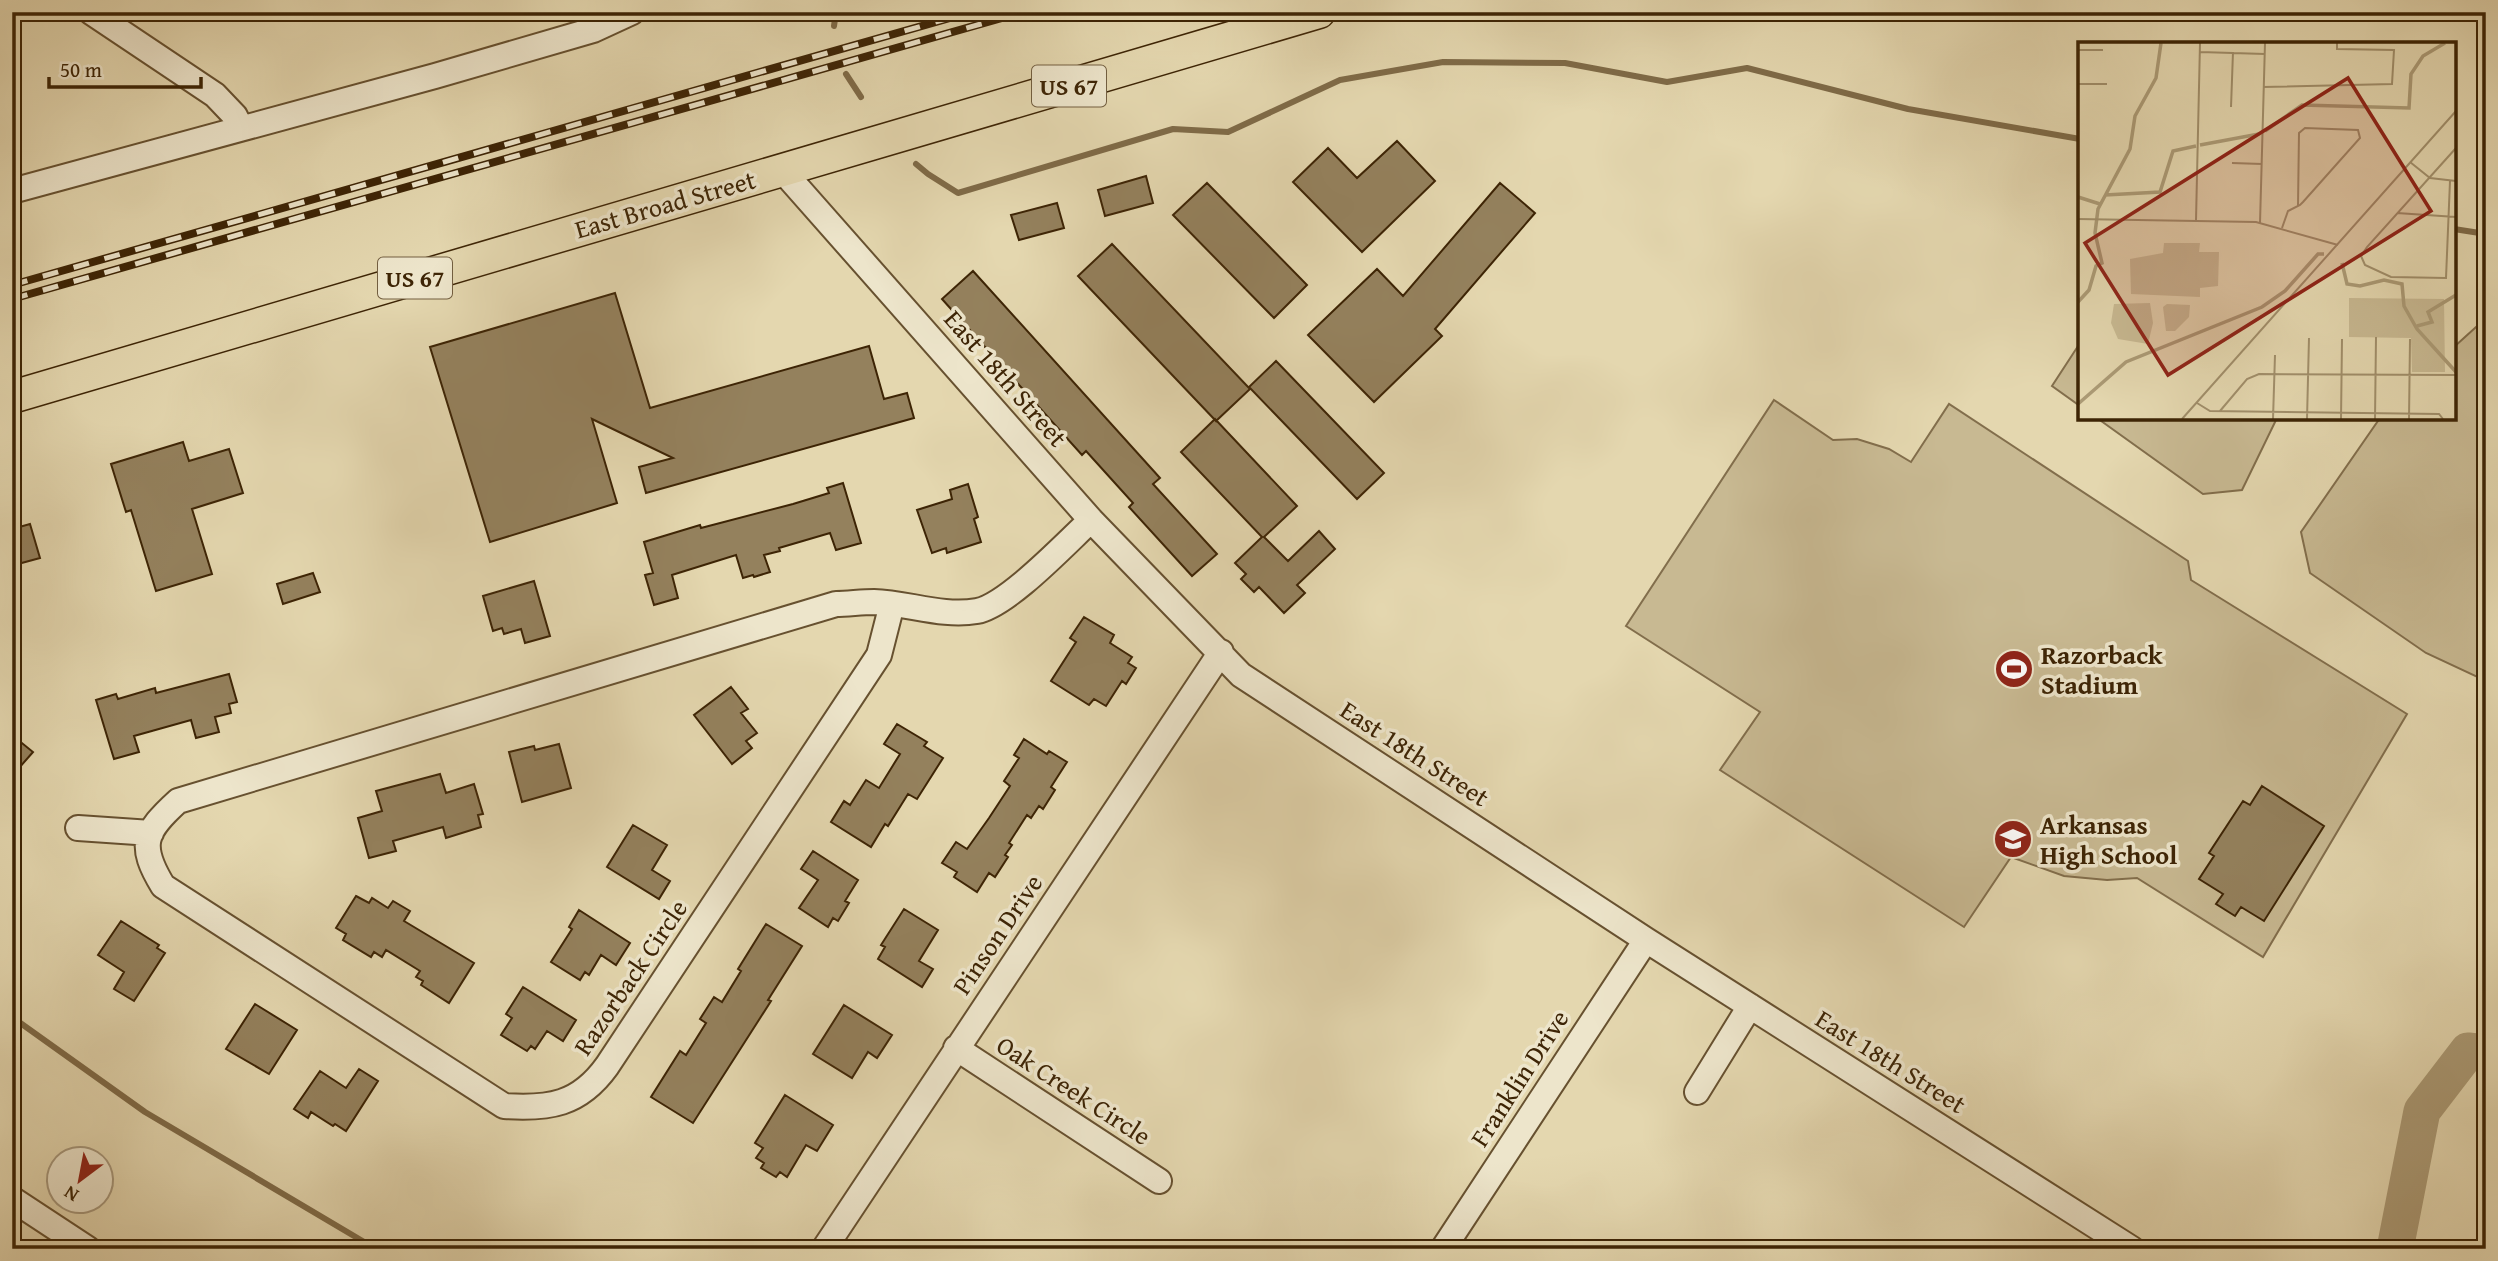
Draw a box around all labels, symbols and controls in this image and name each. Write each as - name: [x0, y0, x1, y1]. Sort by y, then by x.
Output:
- inset map: [2078, 42, 2456, 420]
- scale bar: [49, 46, 201, 90]
- text: 50 m: [60, 54, 102, 85]
- road number: US 67: [1032, 66, 1106, 106]
- street label: East Broad Street: [570, 160, 760, 248]
- road number: US 67: [378, 258, 452, 298]
- street label: East 18th Street: [935, 301, 1077, 455]
- place label: Razorback Stadium: [2041, 635, 2163, 704]
- sports icon: Razorback Stadium: [1993, 648, 2035, 690]
- street label: East 18th Street: [1333, 690, 1497, 816]
- place label: Arkansas High School: [2040, 805, 2177, 874]
- school or university icon: Arkansas High School: [1992, 818, 2034, 860]
- street label: Pinson Drive: [942, 866, 1052, 1002]
- street label: Razorback Circle: [563, 891, 697, 1063]
- street label: East 18th Street: [1808, 999, 1974, 1123]
- street label: Franklin Drive: [1460, 1002, 1578, 1154]
- street label: Oak Creek Circle: [989, 1025, 1159, 1155]
- north arrow: [46, 1146, 116, 1216]
- text: N: [58, 1179, 84, 1210]

